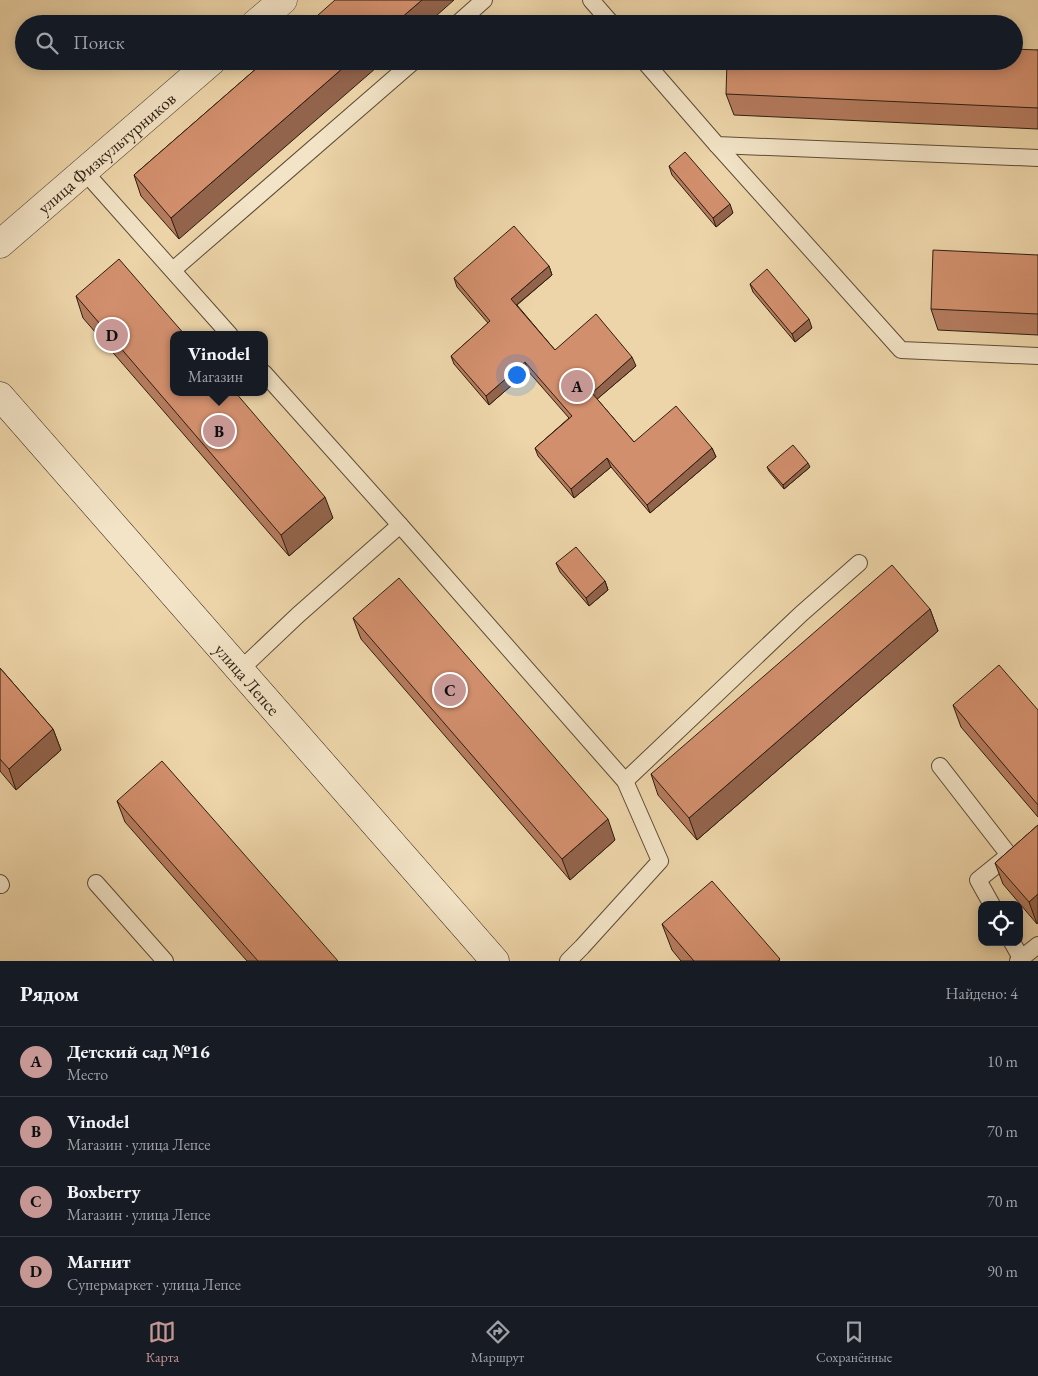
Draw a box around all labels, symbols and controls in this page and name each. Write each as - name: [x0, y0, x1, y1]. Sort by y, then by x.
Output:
- search box: [15, 15, 1023, 70]
- icon: search: [33, 29, 61, 57]
- text: Поиск: [73, 30, 125, 55]
- street label: улица Физкультурников: [32, 86, 180, 219]
- pin: D: [96, 316, 128, 354]
- popup: [170, 331, 268, 396]
- text: Vinodel: [188, 341, 250, 366]
- your location: [504, 362, 530, 388]
- text: Магазин: [188, 366, 243, 387]
- pin: A: [561, 367, 593, 405]
- pin: B: [203, 412, 235, 450]
- street label: улица Лепсе: [210, 638, 286, 720]
- pin: C: [434, 671, 466, 709]
- map controls: [978, 901, 1023, 946]
- button: locate: [978, 901, 1023, 946]
- text: Рядом: [20, 980, 79, 1007]
- text: Найдено: 4: [946, 983, 1018, 1004]
- text: Детский сад №16: [67, 1039, 210, 1064]
- text: A: [30, 1051, 42, 1072]
- text: 10 m: [987, 1051, 1018, 1072]
- text: Место: [67, 1064, 108, 1085]
- text: Vinodel: [67, 1109, 129, 1134]
- text: B: [31, 1121, 41, 1142]
- text: 70 m: [987, 1121, 1018, 1142]
- text: Магазин · улица Лепсе: [67, 1134, 211, 1155]
- text: Boxberry: [67, 1179, 141, 1204]
- text: C: [30, 1191, 42, 1212]
- text: 70 m: [987, 1191, 1018, 1212]
- text: Магазин · улица Лепсе: [67, 1204, 211, 1225]
- text: Магнит: [67, 1249, 131, 1274]
- text: D: [30, 1261, 42, 1282]
- text: 90 m: [987, 1261, 1018, 1282]
- text: Супермаркет · улица Лепсе: [67, 1274, 241, 1295]
- tab: Карта: [146, 1318, 179, 1366]
- tab: Маршрут: [471, 1318, 524, 1366]
- tab: Сохранённые: [816, 1318, 892, 1366]

